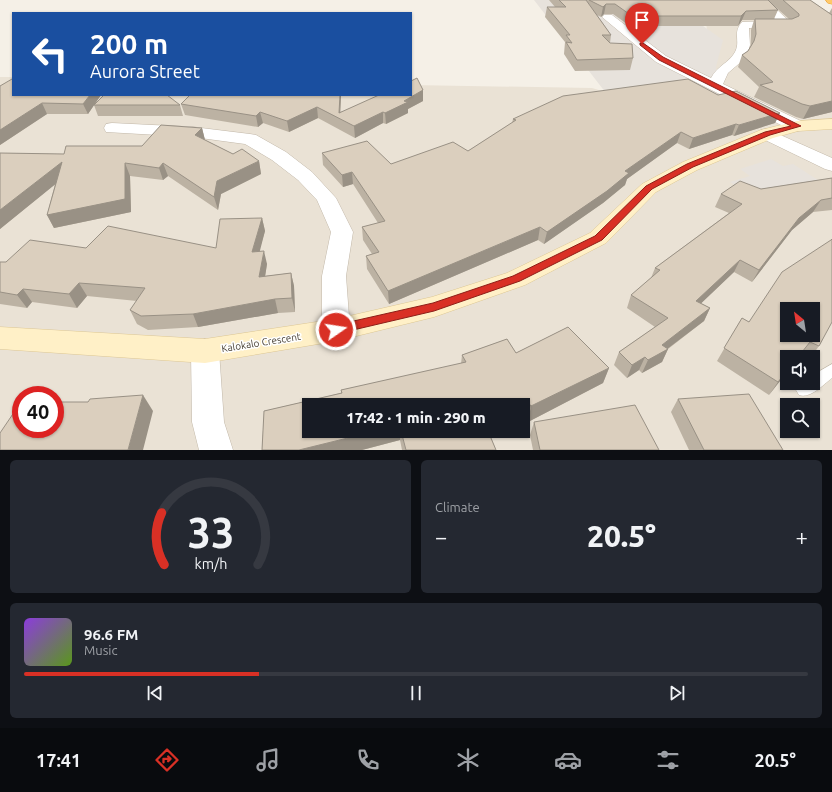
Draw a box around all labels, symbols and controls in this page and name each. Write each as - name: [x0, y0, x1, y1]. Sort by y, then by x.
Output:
- pin: [625, 3, 659, 44]
- icon: arrive: [631, 9, 653, 31]
- icon: left: [24, 28, 76, 80]
- text: 200 m: [90, 28, 168, 59]
- text: Aurora Street: [90, 61, 200, 81]
- north arrow: [780, 302, 820, 342]
- map controls: [780, 302, 820, 438]
- position arrow: [315, 309, 357, 351]
- street label: Kalokalo Crescent: [221, 331, 302, 354]
- button: sound: [780, 350, 820, 390]
- speed limit sign: 40: [12, 386, 64, 438]
- button: search: [780, 398, 820, 438]
- text: 17:42 · 1 min · 290 m: [346, 409, 486, 426]
- text: Climate: [435, 500, 480, 514]
- text: 33: [187, 508, 234, 555]
- text: 20.5°: [587, 519, 656, 553]
- text: −: [435, 524, 447, 549]
- text: +: [796, 524, 808, 549]
- text: km/h: [194, 555, 227, 571]
- text: 96.6 FM: [84, 626, 138, 643]
- text: Music: [84, 643, 118, 657]
- icon: previous: [144, 682, 166, 704]
- icon: pause: [405, 682, 427, 704]
- icon: next: [666, 682, 688, 704]
- icon: directions: [153, 746, 181, 774]
- icon: music: [254, 746, 282, 774]
- icon: phone: [354, 746, 382, 774]
- icon: climate: [454, 746, 482, 774]
- icon: car: [554, 746, 582, 774]
- icon: filters: [654, 746, 682, 774]
- text: 17:41: [36, 750, 81, 770]
- text: 20.5°: [755, 750, 796, 770]

